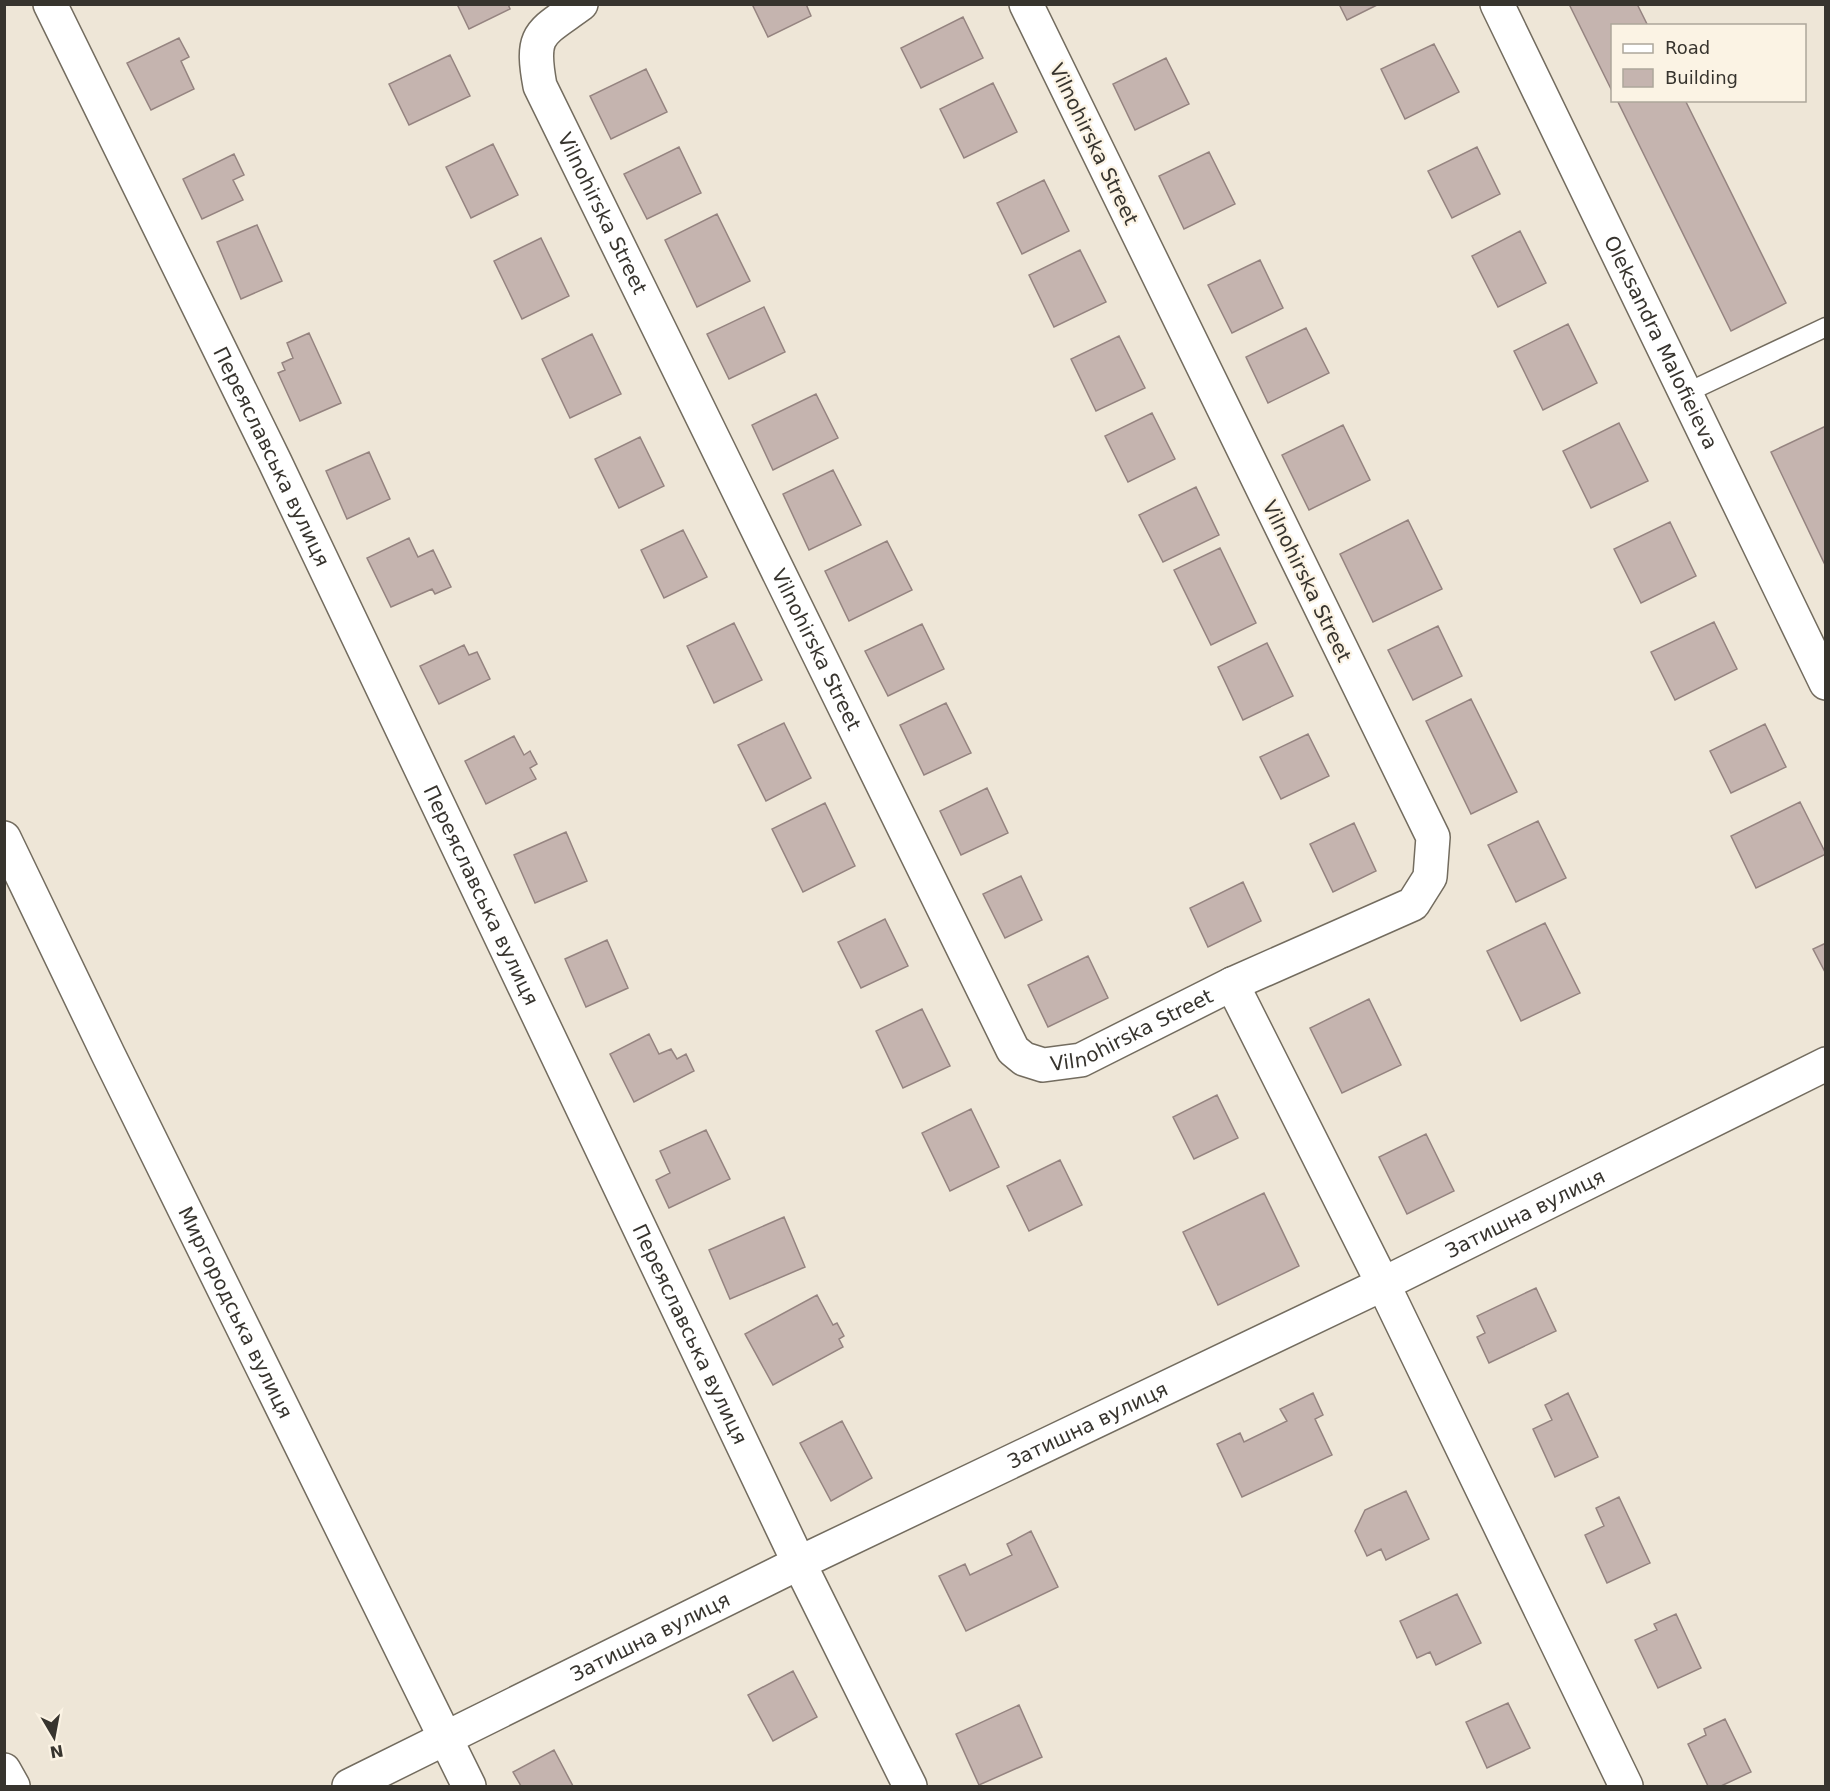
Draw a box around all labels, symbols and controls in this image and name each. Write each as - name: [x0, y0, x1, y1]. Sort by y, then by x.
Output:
- legend: [1611, 24, 1806, 102]
- text: Road: [1665, 37, 1710, 58]
- street label: Vilnohirska Street: [1044, 59, 1144, 229]
- text: Building: [1665, 67, 1738, 88]
- street label: Vilnohirska Street: [553, 129, 652, 298]
- street label: Oleksandra Malofieieva: [1599, 232, 1723, 453]
- street label: Переяславська вулиця: [208, 343, 335, 570]
- street label: Vilnohirska Street: [1257, 496, 1357, 666]
- street label: Vilnohirska Street: [767, 565, 866, 734]
- street label: Переяславська вулиця: [419, 781, 544, 1009]
- street label: Vilnohirska Street: [1049, 984, 1217, 1076]
- street label: Затишна вулиця: [1441, 1164, 1609, 1263]
- street label: Миргородська вулиця: [173, 1203, 298, 1422]
- street label: Переяславська вулиця: [627, 1220, 753, 1448]
- street label: Затишна вулиця: [1003, 1377, 1172, 1474]
- street label: Затишна вулиця: [566, 1587, 734, 1686]
- north arrow: [24, 1707, 84, 1767]
- text: N: [48, 1741, 65, 1762]

